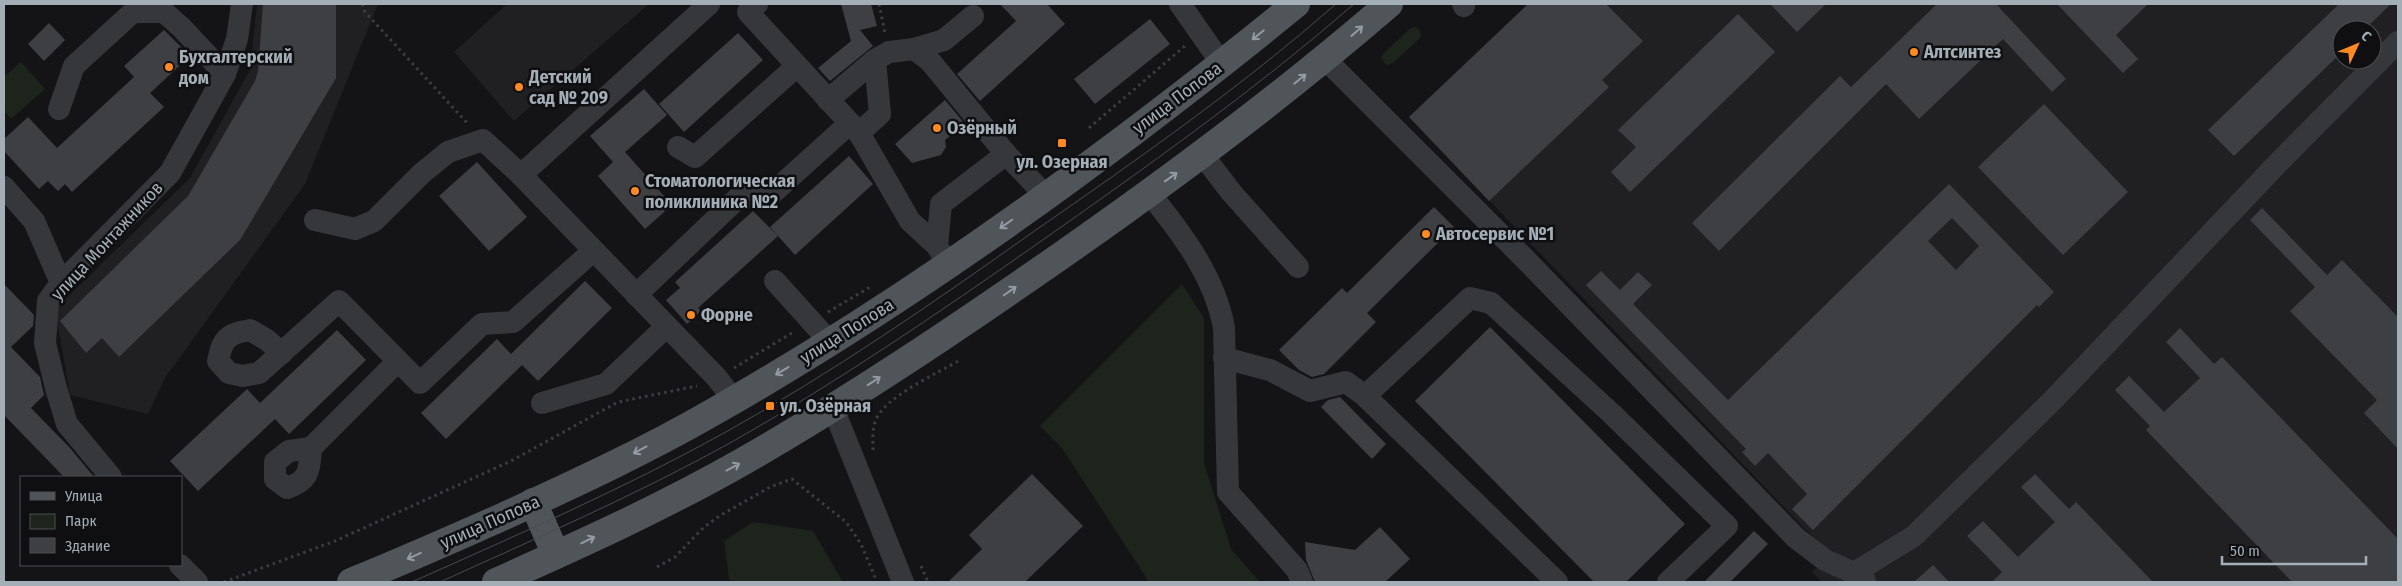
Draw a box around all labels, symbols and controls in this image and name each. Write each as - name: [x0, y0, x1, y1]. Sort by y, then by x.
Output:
- north arrow: [2332, 20, 2382, 70]
- one-way arrow: [1351, 26, 1364, 37]
- text: С: [2357, 28, 2375, 45]
- one-way arrow: [1252, 29, 1265, 40]
- place label: Алтсинтез: [1923, 41, 2001, 63]
- place label: Бухгалтерский дом: [178, 46, 293, 89]
- marker: Алтсинтез: [1908, 46, 1920, 58]
- street label: улица Попова: [1128, 57, 1226, 139]
- marker: Бухгалтерский дом: [163, 61, 175, 73]
- place label: Детский сад № 209: [528, 66, 608, 109]
- one-way arrow: [1293, 73, 1306, 84]
- marker: Детский сад № 209: [513, 81, 525, 93]
- place label: Озёрный: [947, 117, 1017, 139]
- marker: Озёрный: [931, 122, 943, 134]
- marker: ул. Озерная: [1056, 137, 1068, 149]
- place label: ул. Озерная: [1015, 151, 1108, 173]
- place label: Стоматологическая поликлиника №2: [645, 170, 795, 213]
- one-way arrow: [1164, 172, 1178, 182]
- street label: улица Монтажников: [46, 177, 168, 305]
- marker: Стоматологическая поликлиника №2: [629, 185, 641, 197]
- one-way arrow: [999, 219, 1013, 229]
- place label: Автосервис №1: [1435, 223, 1554, 245]
- marker: Автосервис №1: [1420, 228, 1432, 240]
- one-way arrow: [1003, 286, 1017, 296]
- street label: улица Попова: [796, 293, 898, 369]
- place label: Форне: [701, 304, 753, 326]
- marker: Форне: [685, 309, 697, 321]
- one-way arrow: [776, 367, 790, 377]
- one-way arrow: [867, 376, 881, 386]
- place label: ул. Озёрная: [779, 395, 871, 417]
- marker: ул. Озёрная: [764, 400, 776, 412]
- one-way arrow: [633, 445, 648, 455]
- one-way arrow: [725, 462, 740, 471]
- legend: [20, 476, 182, 566]
- text: Улица: [64, 487, 103, 505]
- street label: улица Попова: [437, 490, 543, 554]
- text: Парк: [65, 512, 96, 530]
- scale bar: [2222, 534, 2366, 566]
- one-way arrow: [580, 535, 595, 544]
- text: Здание: [65, 537, 111, 555]
- text: 50 m: [2230, 542, 2260, 560]
- one-way arrow: [407, 552, 422, 561]

